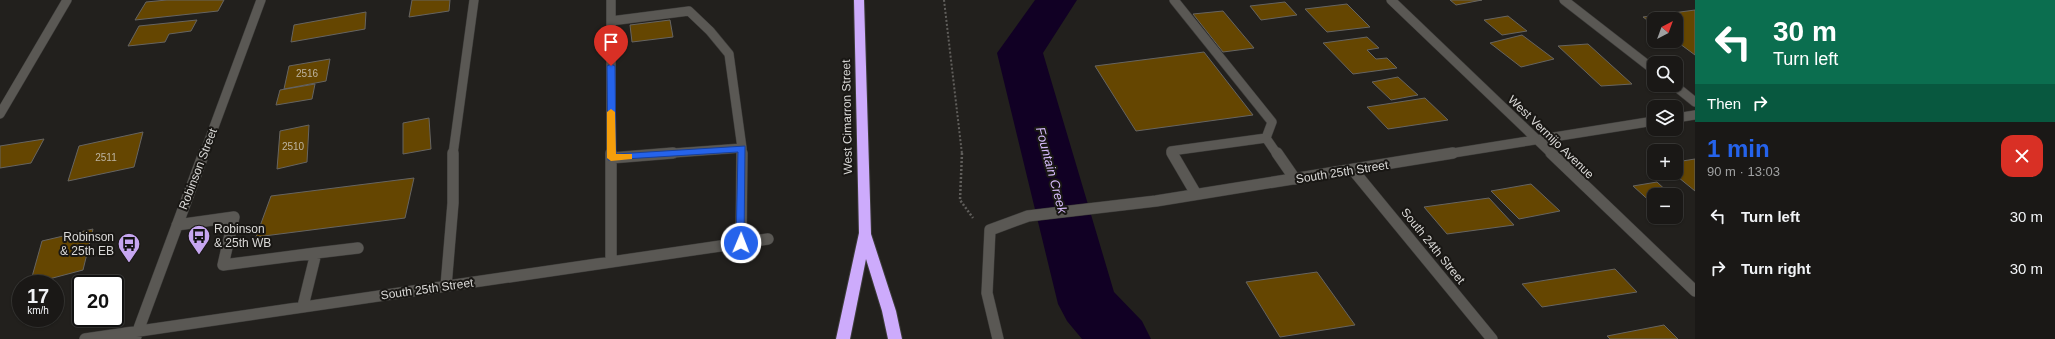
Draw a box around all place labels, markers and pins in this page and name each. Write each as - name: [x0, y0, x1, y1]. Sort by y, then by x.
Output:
- pin: [594, 25, 628, 66]
- place label: Robinson & 25th WB: [214, 222, 271, 250]
- bus stop icon: Robinson & 25th WB: [186, 223, 212, 256]
- place label: Robinson & 25th EB: [60, 230, 114, 258]
- bus stop icon: Robinson & 25th EB: [116, 231, 142, 264]

